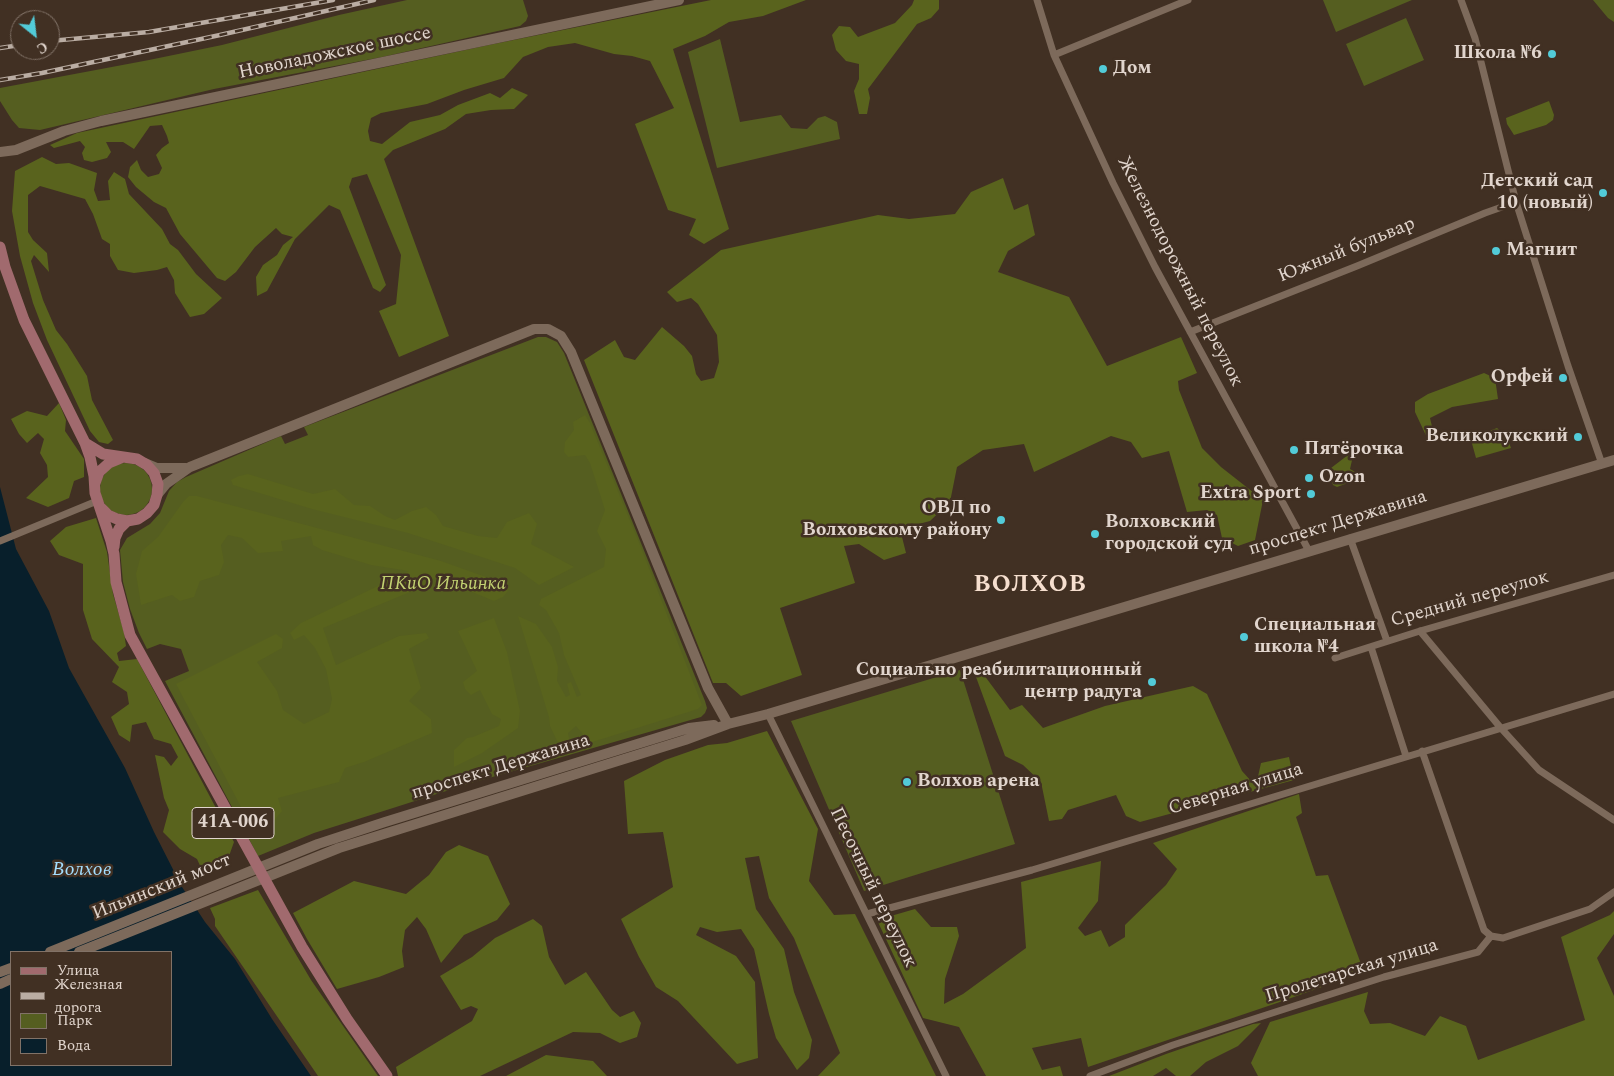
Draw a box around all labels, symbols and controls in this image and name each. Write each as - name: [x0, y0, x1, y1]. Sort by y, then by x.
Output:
- north arrow: [10, 10, 60, 60]
- street label: Новоладожское шоссе: [237, 22, 433, 86]
- text: С: [33, 36, 51, 59]
- place label: Школа №6: [1453, 43, 1542, 65]
- marker: Школа №6: [1546, 48, 1558, 60]
- place label: Дом: [1113, 58, 1151, 80]
- marker: Дом: [1097, 63, 1109, 75]
- street label: Железнодорожный переулок: [1111, 153, 1247, 391]
- place label: Детский сад 10 (новый): [1481, 171, 1593, 215]
- marker: Детский сад 10 (новый): [1597, 187, 1609, 199]
- street label: Южный бульвар: [1275, 213, 1419, 289]
- place label: Магнит: [1506, 240, 1577, 262]
- marker: Магнит: [1490, 245, 1502, 257]
- place label: Орфей: [1491, 367, 1553, 389]
- marker: Орфей: [1557, 372, 1569, 384]
- place label: Великолукский: [1426, 426, 1568, 448]
- marker: Великолукский: [1572, 431, 1584, 443]
- place label: Пятёрочка: [1304, 439, 1404, 461]
- marker: Пятёрочка: [1288, 444, 1300, 456]
- place label: Ozon: [1319, 467, 1366, 489]
- marker: Ozon: [1303, 472, 1315, 484]
- place label: Extra Sport: [1200, 483, 1301, 505]
- street label: проспект Державина: [1246, 486, 1430, 562]
- marker: Extra Sport: [1305, 488, 1317, 500]
- place label: ОВД по Волховскому району: [802, 498, 991, 542]
- place label: Волховский городской суд: [1105, 512, 1233, 556]
- marker: ОВД по Волховскому району: [995, 514, 1007, 526]
- marker: Волховский городской суд: [1089, 528, 1101, 540]
- street label: Средний переулок: [1388, 567, 1552, 633]
- district label: ВОЛХОВ: [973, 572, 1087, 600]
- park label: ПКиО Ильинка: [380, 574, 506, 596]
- place label: Специальная школа №4: [1254, 615, 1376, 659]
- marker: Специальная школа №4: [1238, 631, 1250, 643]
- place label: Социально реабилитационный центр радуга: [856, 660, 1142, 704]
- marker: Социально реабилитационный центр радуга: [1146, 676, 1158, 688]
- street label: проспект Державина: [409, 730, 593, 806]
- street label: Северная улица: [1166, 759, 1306, 821]
- place label: Волхов арена: [917, 771, 1040, 793]
- marker: Волхов арена: [901, 776, 913, 788]
- street label: Песочный переулок: [823, 804, 921, 972]
- road number: 41А-006: [192, 808, 274, 838]
- street label: Ильинский мост: [89, 850, 235, 926]
- water label: Волхов: [52, 859, 112, 883]
- street label: Пролетарская улица: [1263, 935, 1441, 1009]
- legend: [10, 951, 172, 1066]
- text: Улица: [57, 959, 99, 982]
- text: Железная дорога: [55, 973, 123, 1019]
- text: Парк: [57, 1009, 93, 1032]
- text: Вода: [57, 1034, 91, 1057]

